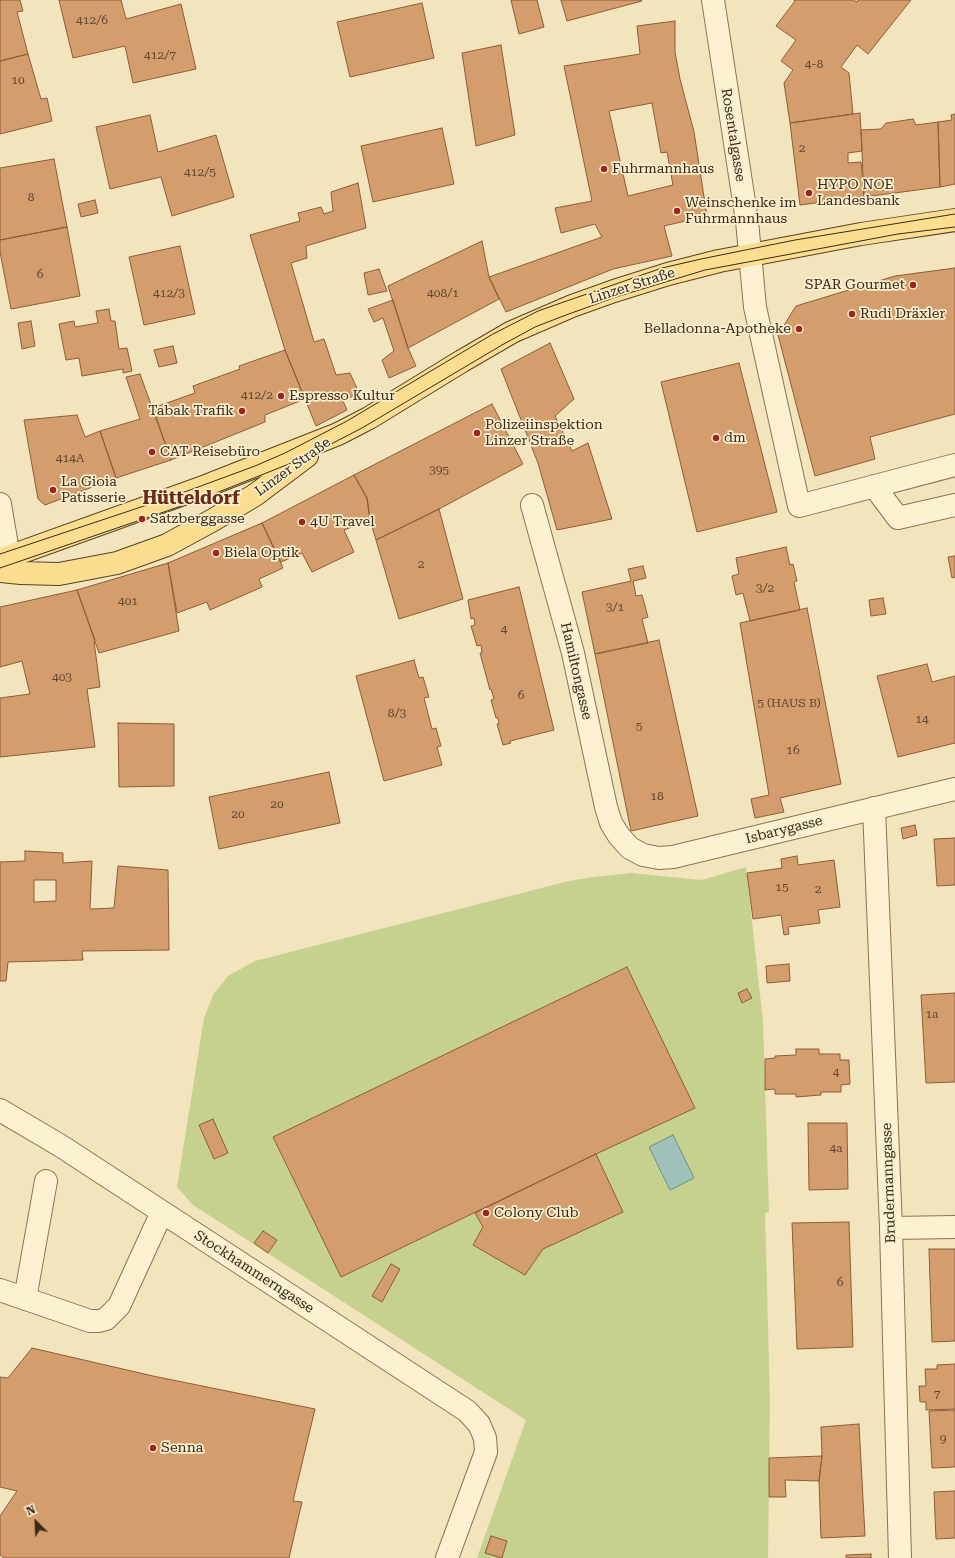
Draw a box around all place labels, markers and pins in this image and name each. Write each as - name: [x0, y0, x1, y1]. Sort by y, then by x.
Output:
- place label: Fuhrmannhaus: [612, 161, 714, 177]
- marker: Fuhrmannhaus: [599, 164, 609, 174]
- place label: HYPO NOE Landesbank: [817, 177, 900, 210]
- marker: HYPO NOE Landesbank: [804, 188, 814, 198]
- place label: Weinschenke im Fuhrmannhaus: [685, 195, 797, 228]
- marker: Weinschenke im Fuhrmannhaus: [672, 206, 682, 216]
- place label: SPAR Gourmet: [805, 277, 905, 293]
- marker: SPAR Gourmet: [908, 280, 918, 290]
- place label: Rudi Dräxler: [860, 306, 945, 322]
- marker: Rudi Dräxler: [847, 309, 857, 319]
- place label: Belladonna-Apotheke: [644, 321, 791, 337]
- marker: Belladonna-Apotheke: [794, 324, 804, 334]
- place label: Espresso Kultur: [289, 388, 395, 404]
- marker: Espresso Kultur: [276, 391, 286, 401]
- place label: Tabak Trafik: [148, 403, 234, 419]
- marker: Tabak Trafik: [237, 406, 247, 416]
- place label: Polizeiinspektion Linzer Straße: [485, 417, 603, 450]
- marker: Polizeiinspektion Linzer Straße: [472, 428, 482, 438]
- place label: dm: [724, 430, 746, 446]
- marker: dm: [711, 433, 721, 443]
- place label: CAT Reisebüro: [160, 444, 260, 460]
- marker: CAT Reisebüro: [147, 447, 157, 457]
- place label: La Gioia Patisserie: [61, 474, 126, 506]
- marker: La Gioia Patisserie: [48, 485, 58, 495]
- place label: Satzberggasse: [150, 511, 245, 527]
- marker: Satzberggasse: [137, 514, 147, 524]
- place label: 4U Travel: [310, 514, 374, 530]
- marker: 4U Travel: [297, 517, 307, 527]
- place label: Biela Optik: [224, 545, 300, 561]
- marker: Biela Optik: [211, 548, 221, 558]
- place label: Colony Club: [494, 1205, 578, 1221]
- marker: Colony Club: [481, 1208, 491, 1218]
- place label: Senna: [161, 1440, 203, 1456]
- marker: Senna: [148, 1443, 158, 1453]

